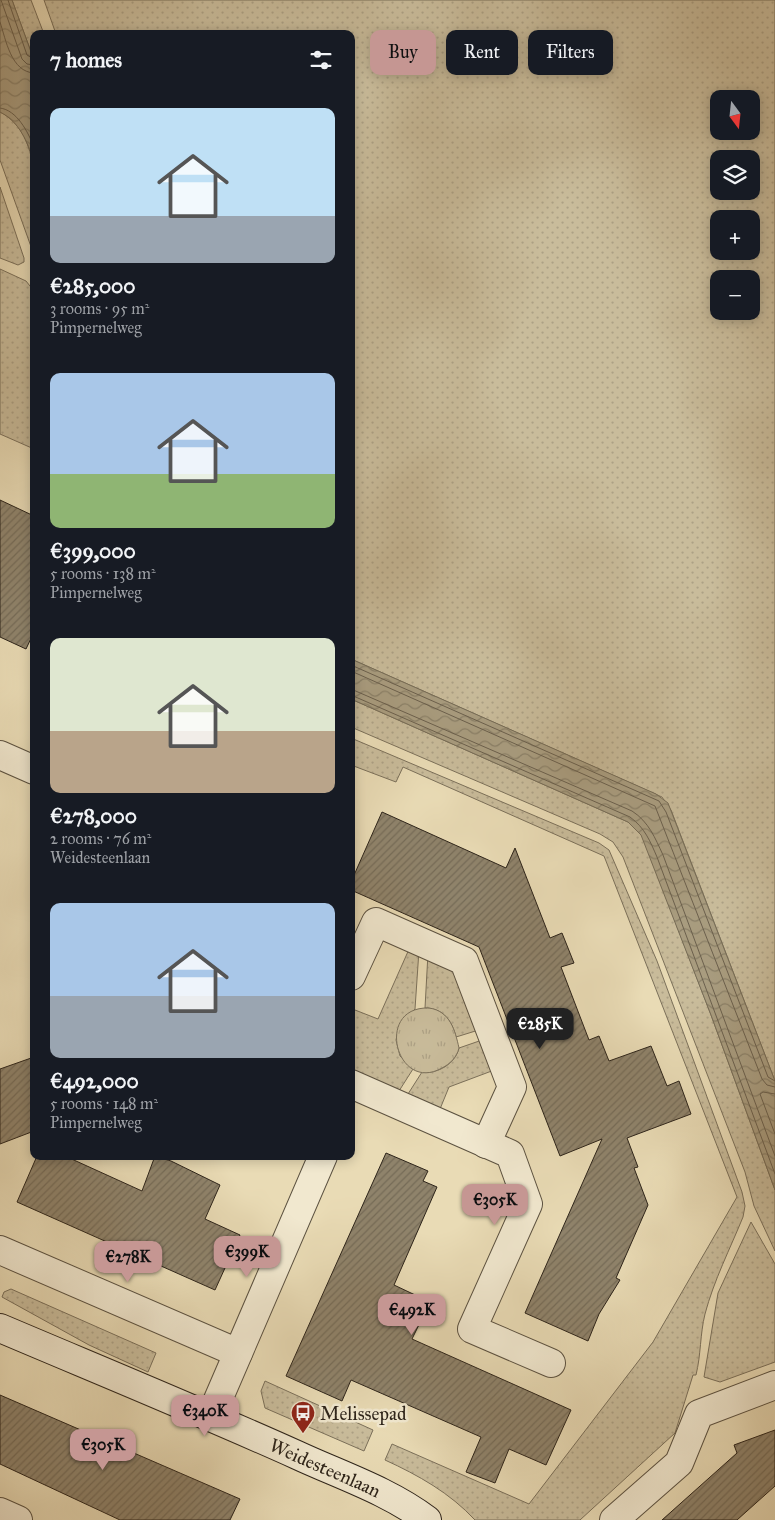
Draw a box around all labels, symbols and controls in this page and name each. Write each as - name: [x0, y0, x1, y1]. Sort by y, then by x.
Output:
- chip: Buy: [370, 30, 436, 75]
- chip: Rent: [446, 30, 518, 75]
- chip: Filters: [528, 30, 613, 75]
- icon: filters: [307, 46, 335, 74]
- text: 7 homes: [50, 47, 122, 73]
- north arrow: [710, 90, 760, 140]
- map controls: [710, 90, 760, 320]
- icon: home: [148, 141, 238, 231]
- button: layers: [710, 150, 760, 200]
- button: +: [710, 210, 760, 260]
- button: −: [710, 270, 760, 320]
- text: €285,000: [50, 273, 136, 299]
- text: 3 rooms · 95 m²: [50, 299, 149, 318]
- text: Pimpernelweg: [50, 318, 142, 337]
- icon: home: [148, 406, 238, 496]
- text: €399,000: [50, 538, 136, 564]
- text: 5 rooms · 138 m²: [50, 564, 156, 583]
- text: Pimpernelweg: [50, 583, 142, 602]
- icon: home: [148, 671, 238, 761]
- text: €278,000: [50, 803, 137, 829]
- text: 2 rooms · 76 m²: [50, 829, 151, 848]
- text: Weidesteenlaan: [50, 848, 150, 867]
- icon: home: [148, 936, 238, 1026]
- pin: €285K: [505, 1008, 575, 1050]
- text: €285K: [518, 1014, 562, 1033]
- text: €492,000: [50, 1068, 139, 1094]
- text: 5 rooms · 148 m²: [50, 1094, 158, 1113]
- text: Pimpernelweg: [50, 1113, 142, 1132]
- pin: €305K: [460, 1184, 530, 1226]
- text: €305K: [473, 1190, 517, 1209]
- pin: €399K: [212, 1236, 282, 1278]
- pin: €278K: [93, 1240, 163, 1283]
- text: €399K: [225, 1242, 269, 1261]
- text: €278K: [105, 1247, 151, 1266]
- pin: €492K: [377, 1294, 447, 1336]
- text: €492K: [389, 1300, 435, 1319]
- pin: €340K: [170, 1394, 240, 1437]
- bus stop icon: Melissepad: [290, 1400, 316, 1434]
- text: €340K: [182, 1401, 228, 1420]
- place label: Melissepad: [320, 1402, 407, 1425]
- pin: €305K: [68, 1428, 138, 1471]
- street label: Weidesteenlaan: [266, 1433, 385, 1502]
- text: €305K: [81, 1435, 125, 1454]

